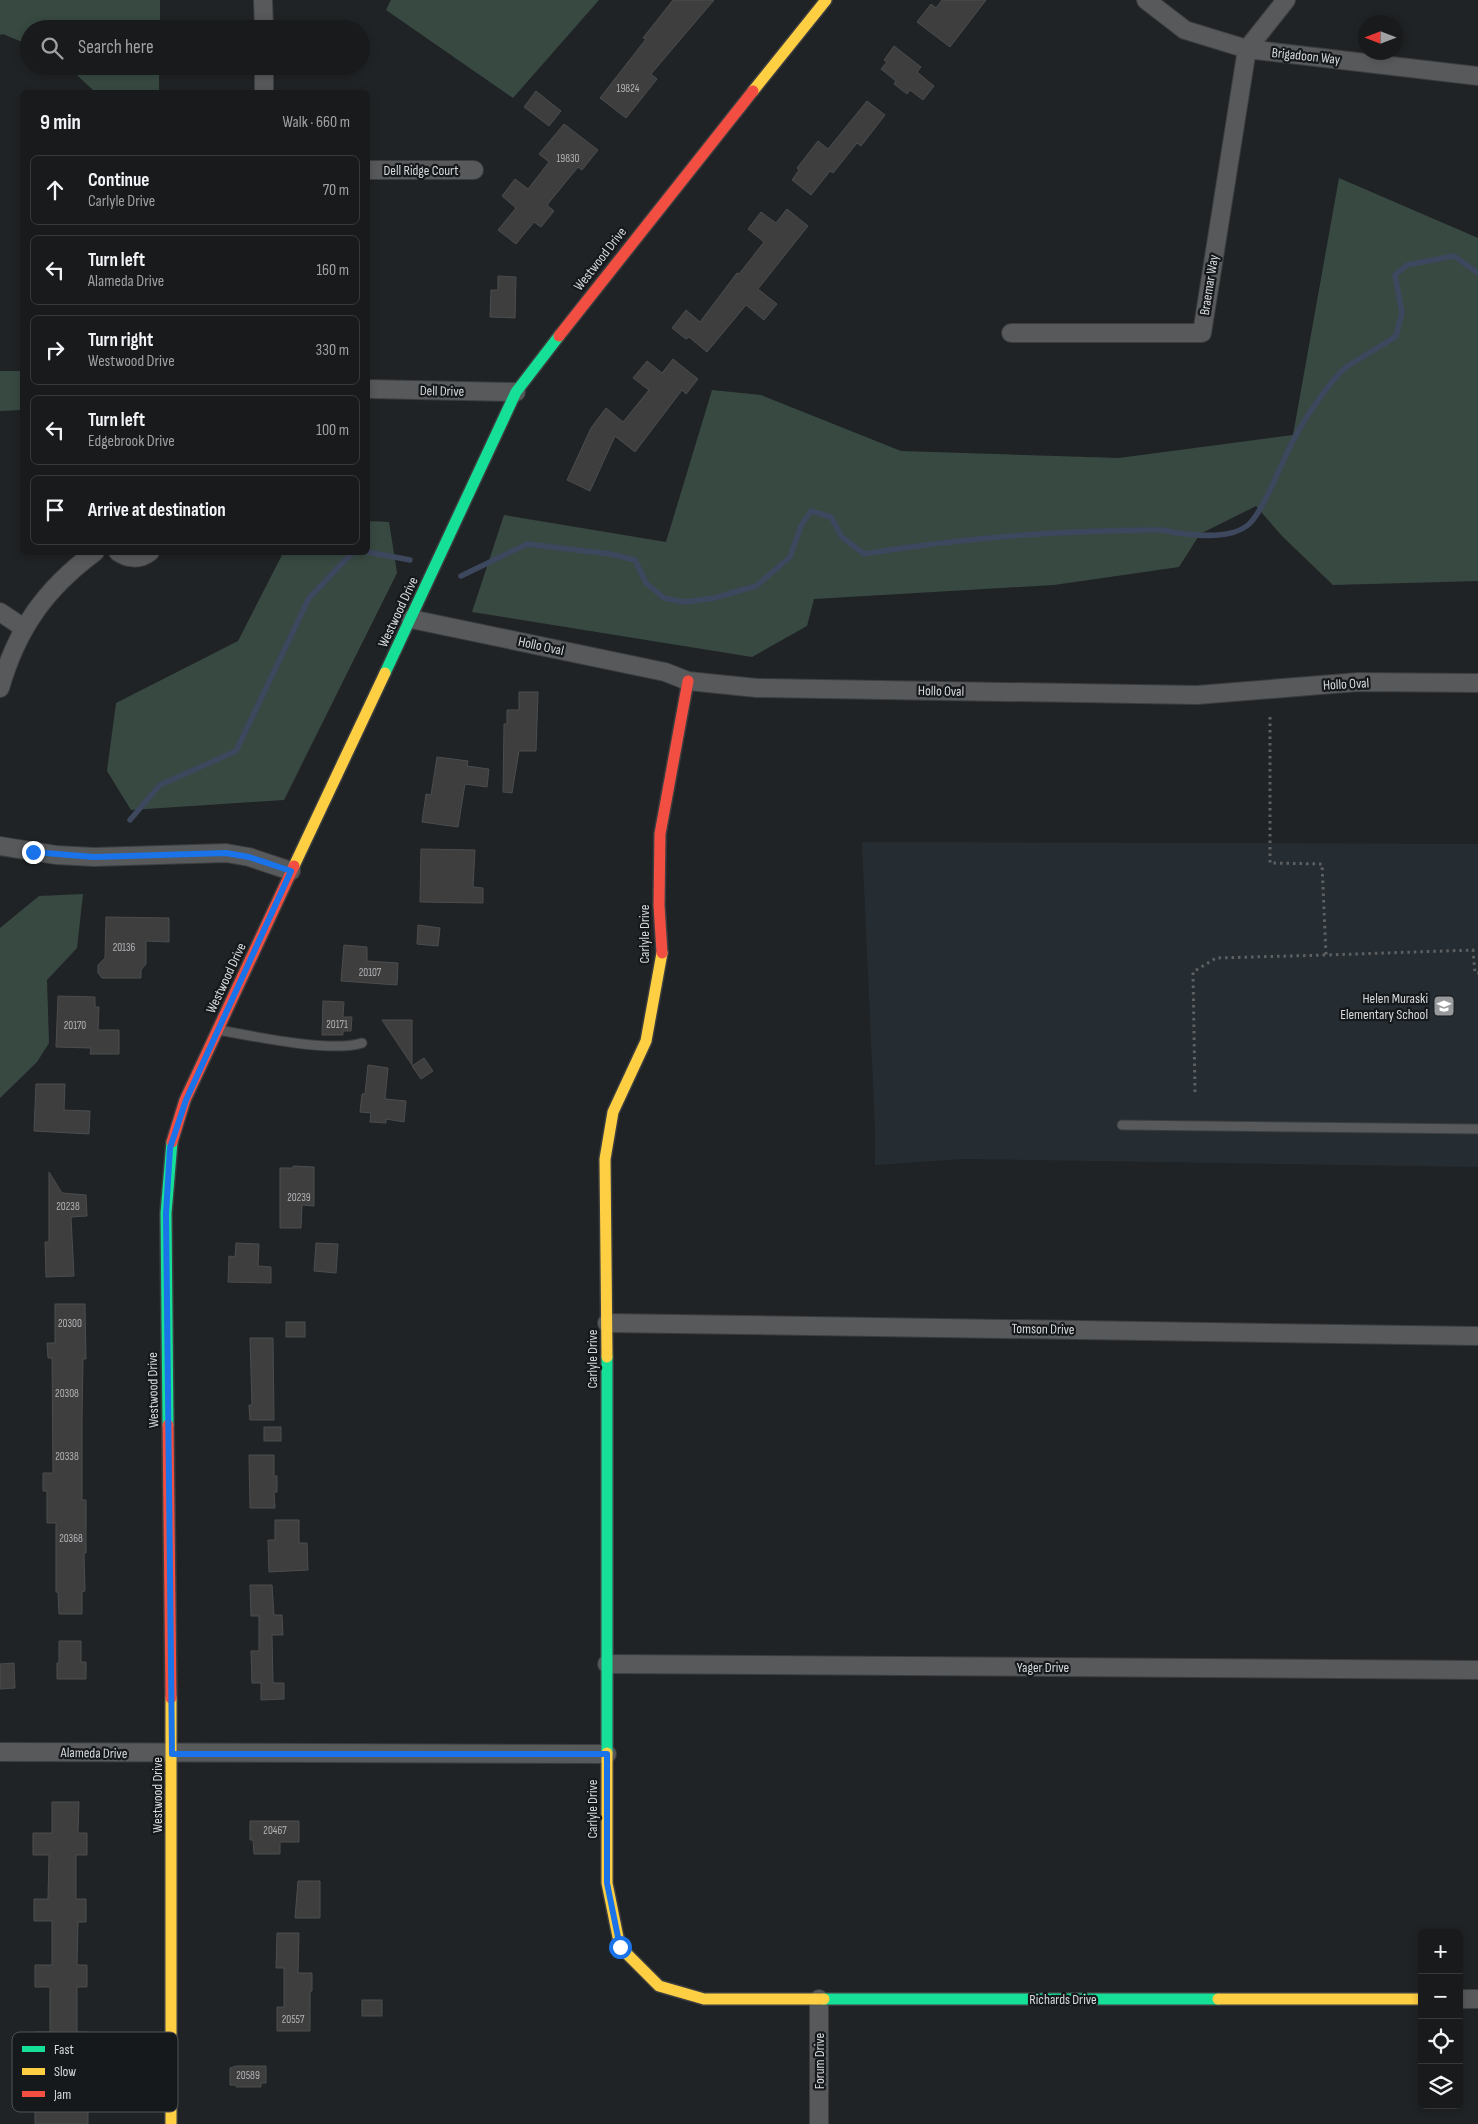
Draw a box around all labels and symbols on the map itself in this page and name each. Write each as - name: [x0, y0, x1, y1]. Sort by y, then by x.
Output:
- north arrow: [1358, 15, 1403, 60]
- street label: Brigadoon Way: [1271, 44, 1342, 68]
- house number: 19824: [617, 82, 640, 95]
- house number: 19830: [556, 152, 580, 165]
- street label: Dell Ridge Court: [383, 162, 459, 179]
- street label: Westwood Drive: [570, 224, 630, 294]
- street label: Braemar Way: [1196, 253, 1222, 317]
- street label: Dell Drive: [420, 382, 464, 400]
- street label: Westwood Drive: [374, 574, 422, 650]
- street label: Hollo Oval: [517, 633, 565, 659]
- street label: Hollo Oval: [1322, 674, 1370, 694]
- street label: Hollo Oval: [918, 682, 964, 700]
- route end: [22, 841, 45, 864]
- street label: Carlyle Drive: [636, 905, 653, 963]
- street label: Westwood Drive: [202, 940, 250, 1016]
- house number: 20136: [113, 941, 136, 954]
- house number: 20107: [359, 966, 382, 979]
- place label: Helen Muraski Elementary School: [1340, 990, 1428, 1023]
- school or university icon: Helen Muraski Elementary School: [1432, 994, 1456, 1018]
- house number: 20171: [326, 1018, 348, 1031]
- house number: 20170: [64, 1019, 86, 1032]
- house number: 20239: [287, 1191, 311, 1204]
- house number: 20238: [56, 1200, 80, 1213]
- house number: 20300: [58, 1317, 82, 1330]
- street label: Tomson Drive: [1011, 1320, 1075, 1338]
- street label: Carlyle Drive: [584, 1330, 601, 1388]
- street label: Westwood Drive: [144, 1352, 162, 1428]
- house number: 20308: [55, 1387, 79, 1400]
- house number: 20338: [55, 1450, 79, 1463]
- house number: 20368: [59, 1532, 83, 1545]
- street label: Yager Drive: [1017, 1659, 1069, 1676]
- street label: Alameda Drive: [60, 1744, 127, 1762]
- street label: Westwood Drive: [149, 1757, 166, 1833]
- street label: Carlyle Drive: [584, 1780, 601, 1838]
- house number: 20467: [263, 1824, 287, 1837]
- route start: [609, 1936, 632, 1959]
- street label: Richards Drive: [1029, 1991, 1097, 2008]
- house number: 20557: [282, 2013, 305, 2026]
- legend: [12, 2032, 178, 2112]
- street label: Forum Drive: [811, 2033, 828, 2089]
- text: Fast: [54, 2041, 74, 2058]
- text: Slow: [54, 2063, 76, 2080]
- house number: 20589: [236, 2069, 260, 2082]
- text: Jam: [53, 2086, 71, 2103]

